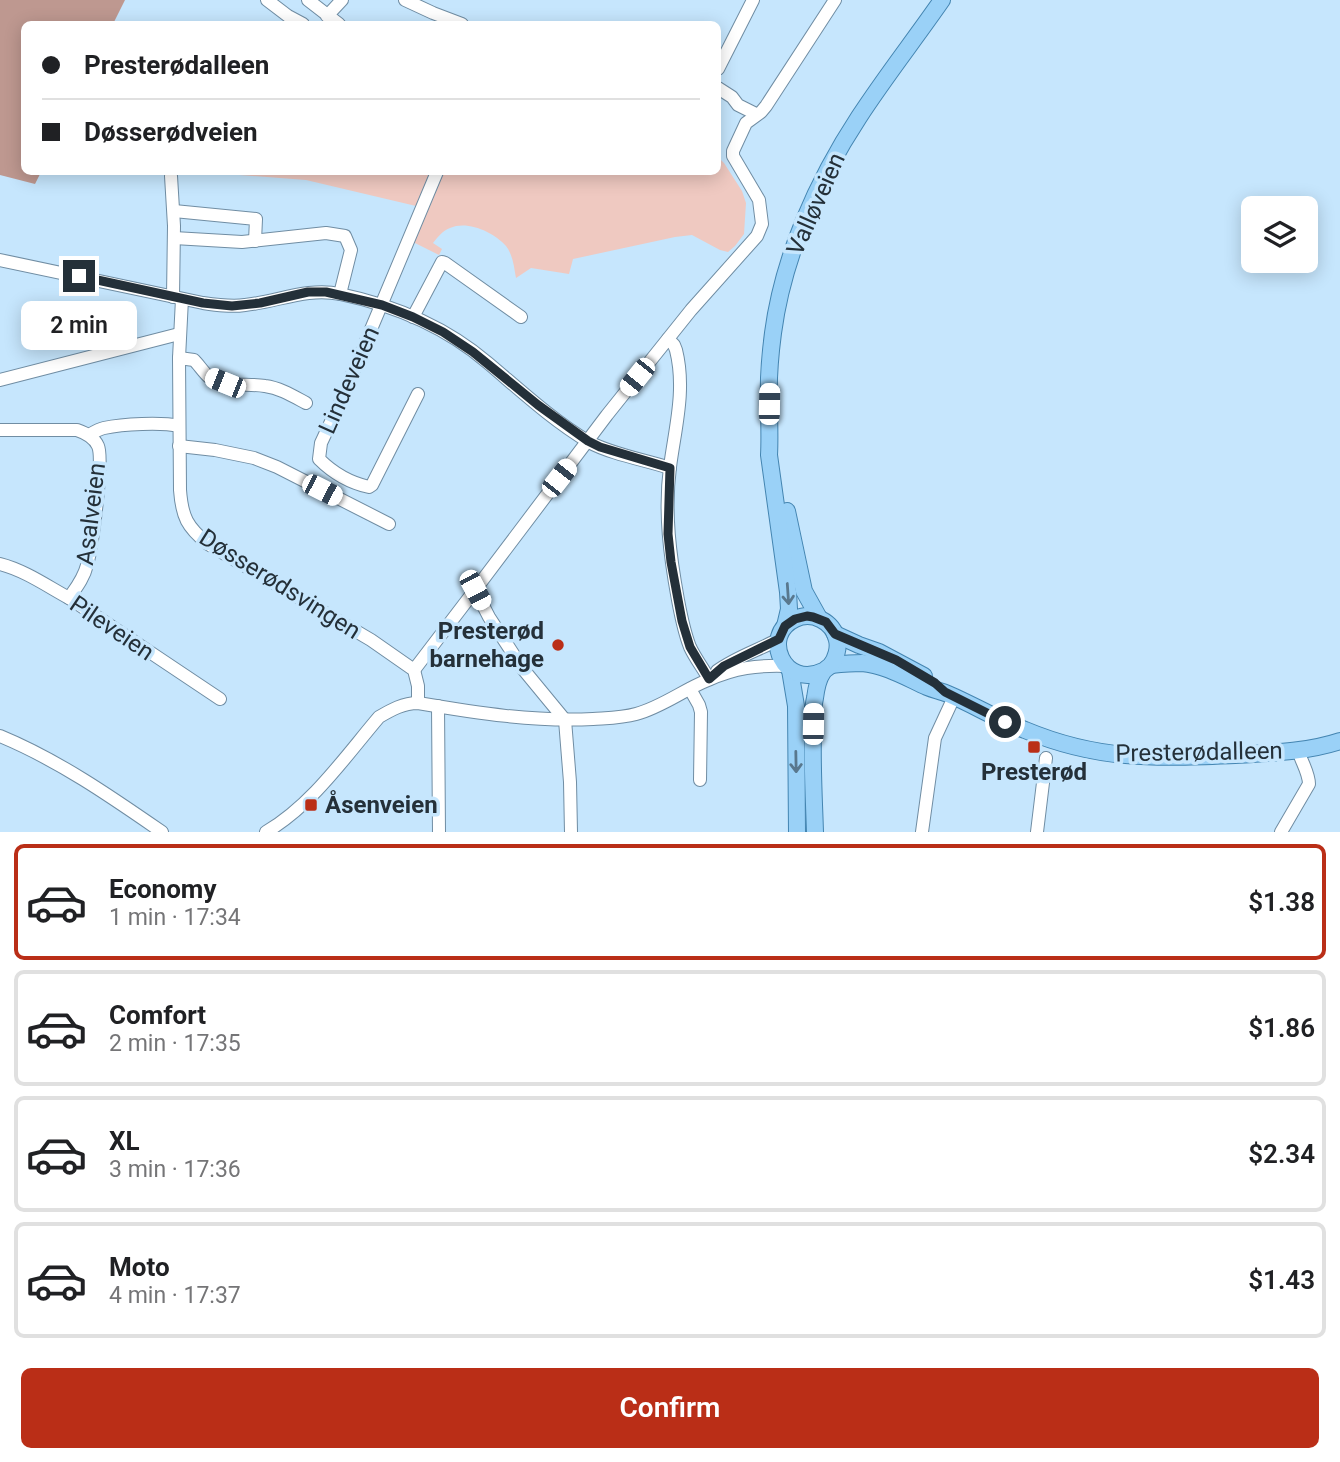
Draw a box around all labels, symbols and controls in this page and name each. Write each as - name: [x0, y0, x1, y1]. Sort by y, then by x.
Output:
- text: Presterødalleen: [84, 50, 269, 80]
- text: Døsserødveien: [84, 117, 258, 147]
- street label: Valløveien: [781, 148, 851, 260]
- map controls: [1241, 196, 1318, 273]
- button: layers: [1241, 196, 1318, 273]
- route end: [63, 260, 95, 292]
- callout: 2 min: [21, 300, 137, 350]
- text: 2 min: [50, 312, 108, 339]
- street label: Lindeveien: [313, 322, 385, 438]
- car: [616, 354, 659, 400]
- car: [202, 365, 249, 401]
- car: [759, 383, 780, 425]
- car: [538, 455, 581, 501]
- street label: Asalveien: [71, 461, 111, 567]
- car: [299, 471, 346, 509]
- street label: Døsserødsvingen: [194, 523, 366, 645]
- car: [456, 567, 495, 613]
- one-way arrow: [782, 582, 795, 605]
- street label: Pileveien: [65, 590, 159, 666]
- place label: Presterød barnehage: [429, 617, 544, 673]
- marker: Presterød barnehage: [550, 637, 566, 653]
- car: [803, 703, 824, 745]
- route start: [989, 706, 1021, 738]
- street label: Presterødalleen: [1115, 737, 1283, 767]
- marker: Presterød: [1026, 739, 1042, 755]
- one-way arrow: [789, 750, 803, 773]
- place label: Presterød: [981, 758, 1087, 786]
- place label: Åsenveien: [325, 790, 438, 819]
- marker: Åsenveien: [303, 797, 319, 813]
- icon: car: [25, 871, 88, 934]
- text: Economy: [109, 874, 216, 904]
- text: $1.38: [1248, 887, 1315, 917]
- text: 1 min · 17:34: [109, 904, 241, 931]
- icon: car: [25, 997, 88, 1060]
- text: Comfort: [109, 1000, 206, 1030]
- text: $1.86: [1248, 1013, 1315, 1043]
- text: 2 min · 17:35: [109, 1030, 241, 1057]
- icon: car: [25, 1123, 88, 1186]
- text: XL: [109, 1126, 140, 1156]
- text: $2.34: [1248, 1139, 1315, 1169]
- text: 3 min · 17:36: [109, 1156, 241, 1183]
- icon: car: [25, 1249, 88, 1312]
- text: Moto: [109, 1252, 170, 1282]
- text: $1.43: [1248, 1265, 1315, 1295]
- text: 4 min · 17:37: [109, 1282, 241, 1309]
- button: Confirm: [21, 1368, 1319, 1448]

